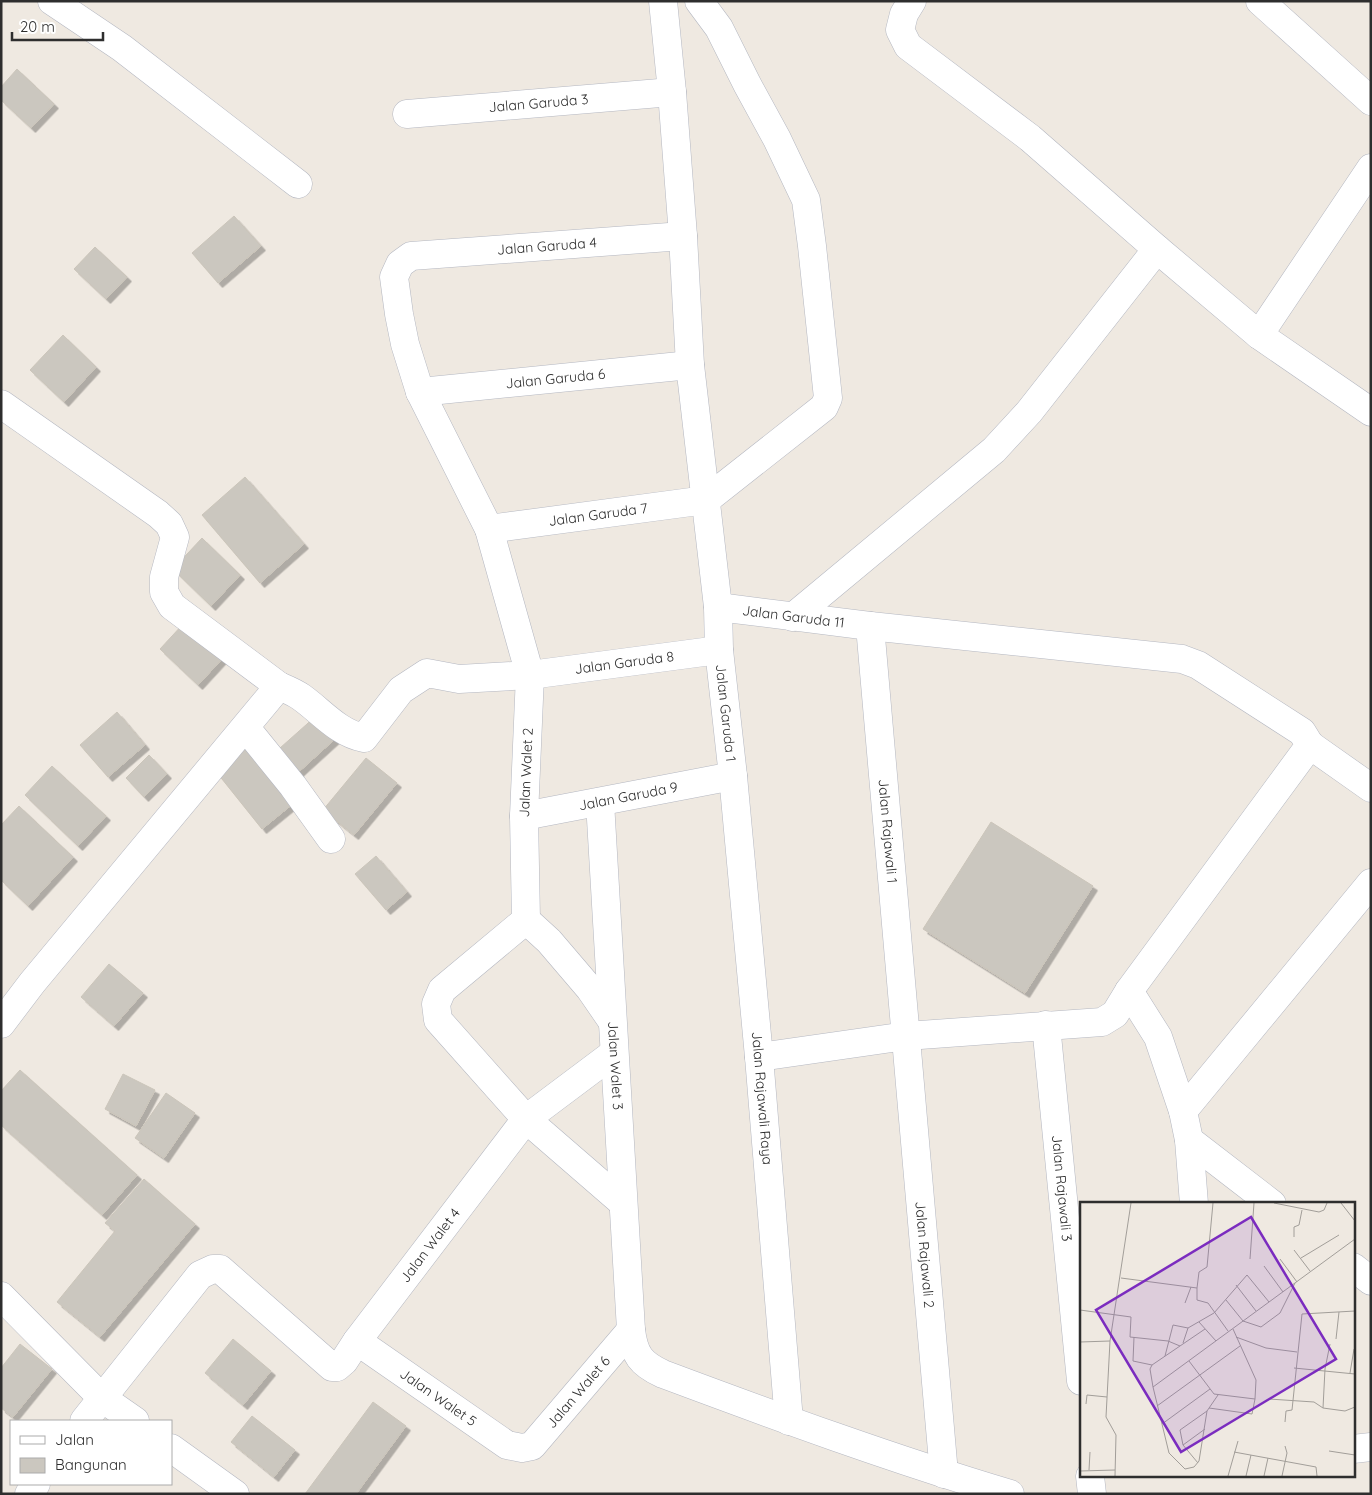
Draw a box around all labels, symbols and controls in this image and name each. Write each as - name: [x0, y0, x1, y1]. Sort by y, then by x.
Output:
- scale bar: [12, 10, 104, 42]
- text: 20 m: [20, 17, 55, 36]
- street label: Jalan Garuda 3: [488, 90, 589, 116]
- street label: Jalan Garuda 4: [496, 233, 597, 259]
- street label: Jalan Garuda 6: [505, 364, 607, 392]
- street label: Jalan Garuda 7: [547, 499, 649, 530]
- street label: Jalan Garuda 11: [741, 601, 846, 632]
- street label: Jalan Garuda 8: [573, 647, 675, 678]
- street label: Jalan Garuda 1: [712, 663, 740, 763]
- street label: Jalan Walet 2: [515, 727, 537, 818]
- street label: Jalan Garuda 9: [577, 778, 679, 814]
- street label: Jalan Rajawali 1: [874, 778, 901, 884]
- street label: Jalan Walet 3: [604, 1021, 627, 1110]
- street label: Jalan Rajawali Raya: [748, 1031, 777, 1166]
- street label: Jalan Rajawali 3: [1048, 1134, 1076, 1242]
- street label: Jalan Rajawali 2: [911, 1200, 938, 1309]
- inset map: [1080, 1202, 1354, 1478]
- street label: Jalan Walet 4: [396, 1204, 464, 1286]
- street label: Jalan Walet 6: [542, 1352, 614, 1432]
- street label: Jalan Walet 5: [397, 1365, 480, 1430]
- legend: [10, 1420, 172, 1485]
- text: Jalan: [55, 1430, 94, 1449]
- text: Bangunan: [55, 1455, 127, 1474]

